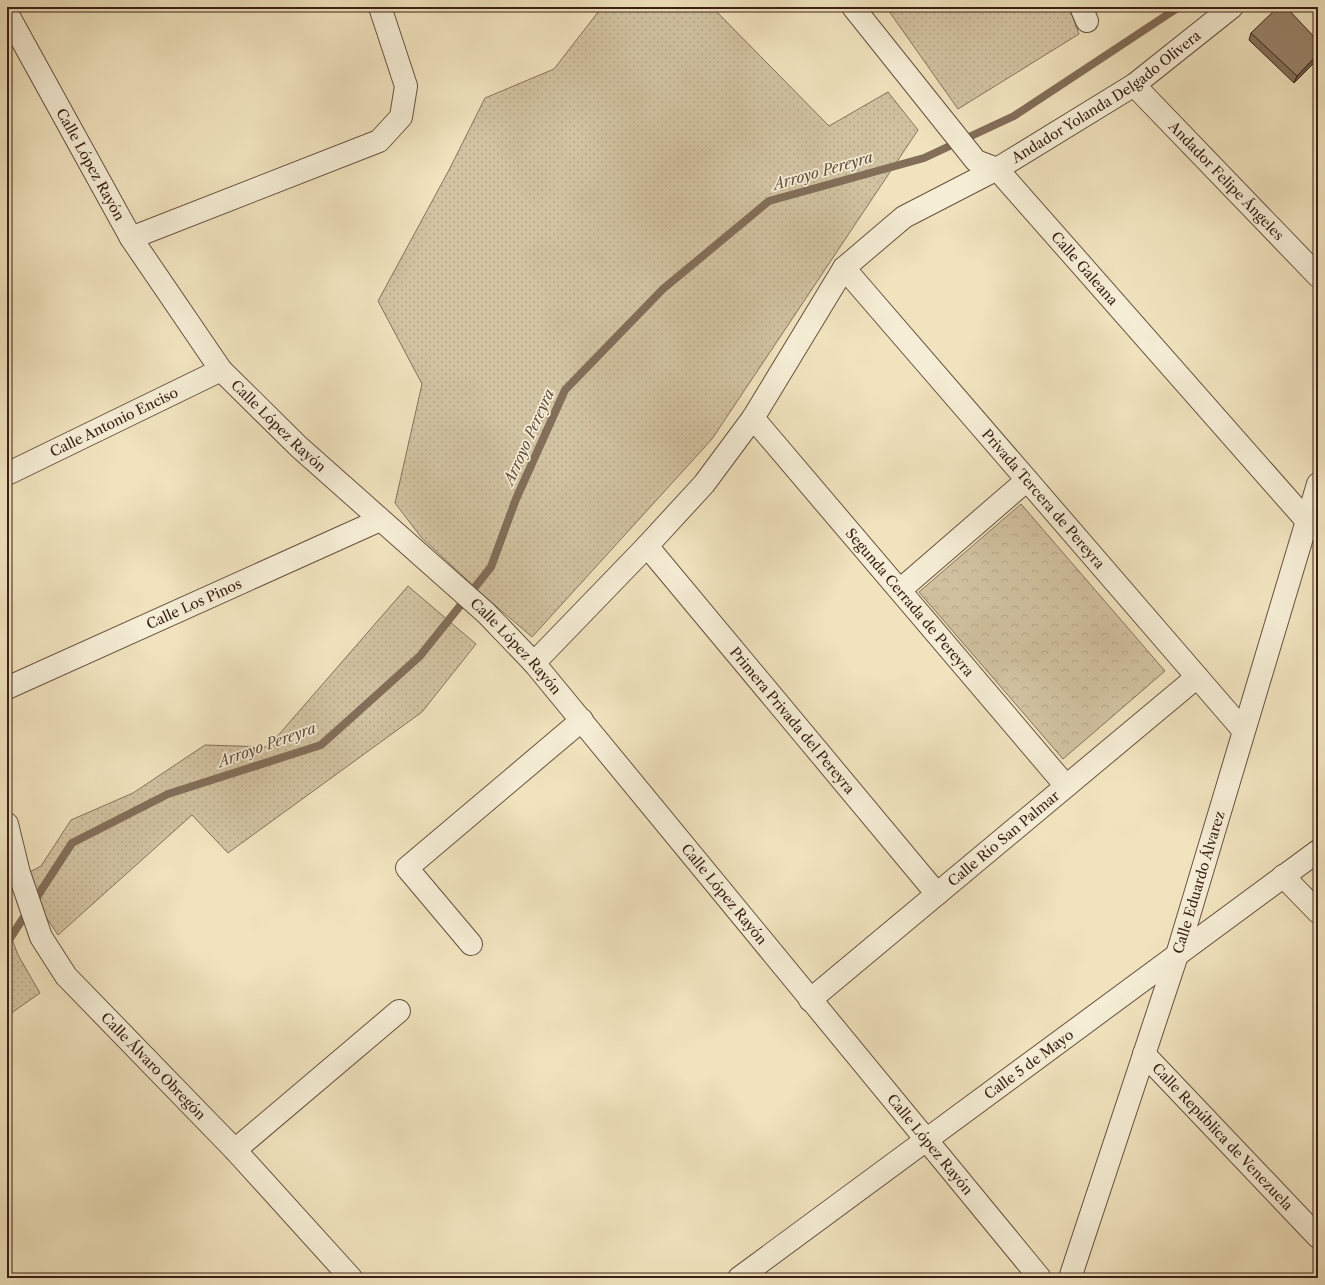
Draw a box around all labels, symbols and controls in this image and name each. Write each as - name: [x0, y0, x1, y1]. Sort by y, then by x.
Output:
- street label: Andador Yolanda Delgado Olivera: [1007, 26, 1205, 167]
- street label: Calle López Rayón: [52, 105, 129, 224]
- street label: Andador Felipe Ángeles: [1164, 117, 1288, 244]
- water label: Arroyo Pereyra: [769, 147, 875, 194]
- street label: Calle Galeana: [1047, 228, 1122, 309]
- street label: Calle López Rayón: [227, 376, 330, 476]
- street label: Calle Antonio Enciso: [47, 383, 181, 461]
- water label: Arroyo Pereyra: [498, 386, 558, 490]
- street label: Privada Tercera de Pereyra: [978, 425, 1109, 573]
- street label: Segunda Cerrada de Pereyra: [842, 525, 978, 681]
- street label: Calle Los Pinos: [143, 575, 244, 633]
- street label: Calle López Rayón: [467, 594, 565, 698]
- street label: Primera Privada del Pereyra: [726, 643, 859, 798]
- water label: Arroyo Pereyra: [213, 718, 319, 772]
- street label: Calle Río San Palmar: [944, 787, 1063, 890]
- street label: Calle Eduardo Álvarez: [1169, 809, 1229, 956]
- street label: Calle López Rayón: [677, 840, 771, 948]
- street label: Calle Álvaro Obregón: [97, 1009, 210, 1124]
- street label: Calle 5 de Mayo: [980, 1025, 1077, 1103]
- street label: Calle República de Venezuela: [1148, 1059, 1297, 1214]
- street label: Calle López Rayón: [883, 1090, 977, 1199]

